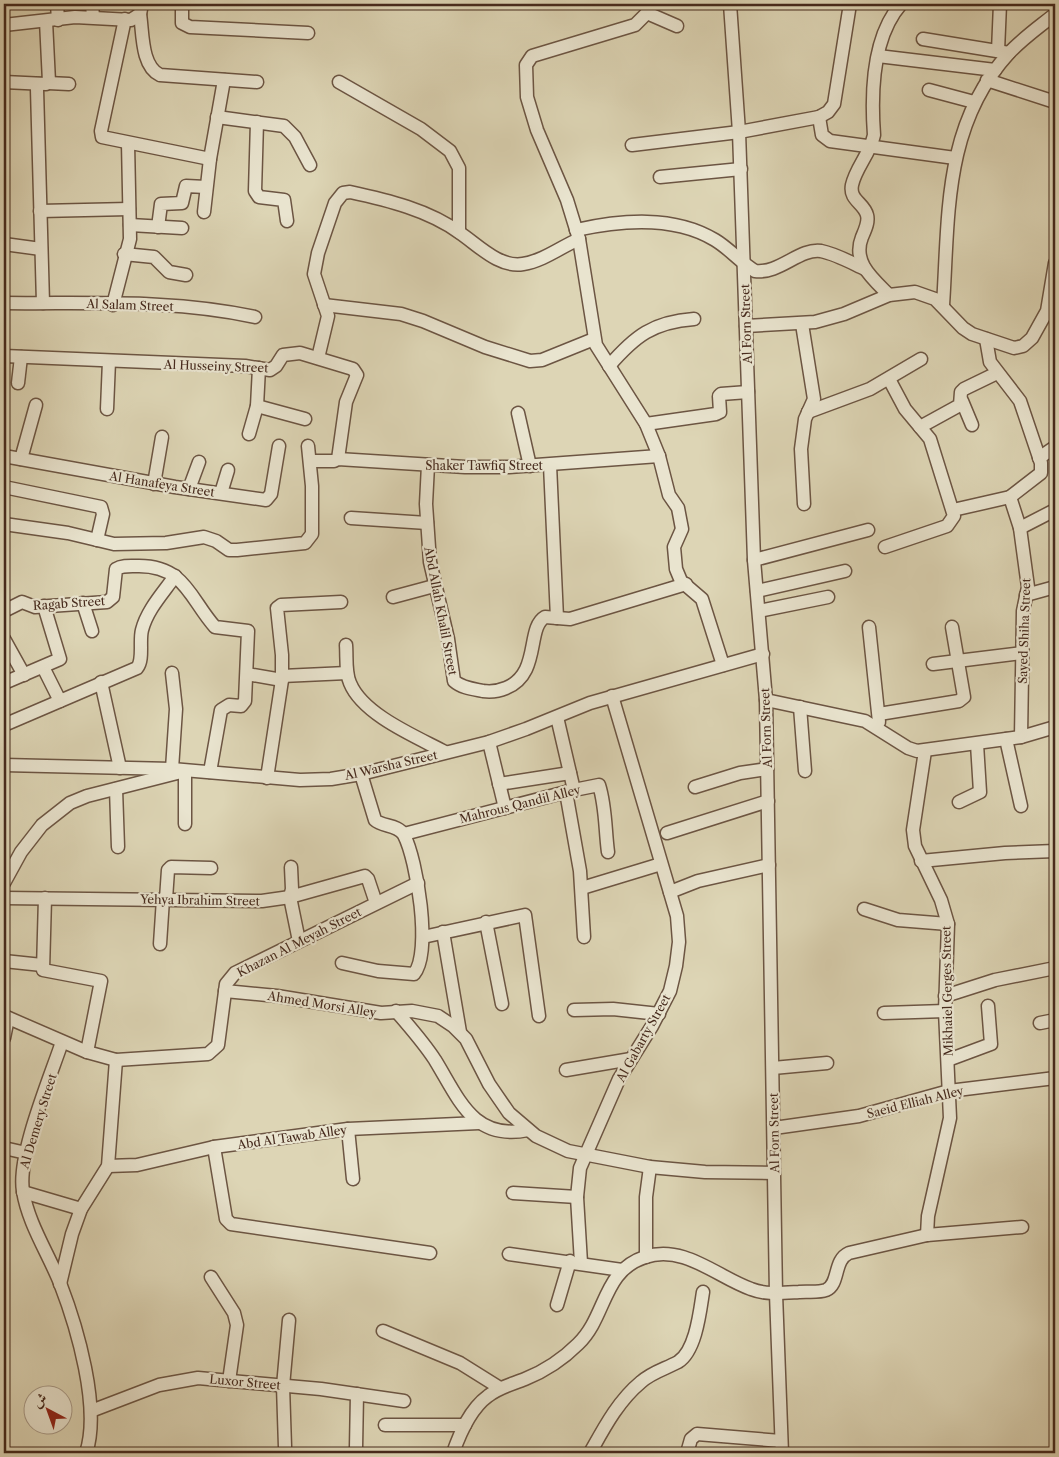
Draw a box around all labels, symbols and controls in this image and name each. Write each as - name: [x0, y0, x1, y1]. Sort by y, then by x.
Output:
- street label: Al Forn Street: [737, 283, 755, 365]
- street label: Al Salam Street: [85, 296, 175, 314]
- street label: Al Husseiny Street: [162, 357, 269, 375]
- street label: Shaker Tawfiq Street: [425, 458, 544, 473]
- street label: Al Hanafeya Street: [107, 468, 216, 500]
- street label: Abd Allah Khalil Street: [421, 545, 461, 677]
- street label: Sayed Shiha Street: [1015, 577, 1033, 684]
- street label: Ragab Street: [32, 593, 106, 613]
- street label: Al Forn Street: [757, 687, 775, 769]
- street label: Al Warsha Street: [342, 747, 440, 783]
- street label: Mahrous Qandil Alley: [458, 782, 582, 826]
- street label: Yehya Ibrahim Street: [139, 891, 261, 909]
- street label: Khazan Al Meyah Street: [234, 904, 364, 980]
- street label: Mikhaiel Gerges Street: [938, 925, 956, 1056]
- street label: Ahmed Morsi Alley: [266, 988, 378, 1020]
- street label: Al Gabarty Street: [612, 991, 674, 1085]
- street label: Al Demery Street: [16, 1071, 60, 1171]
- street label: Saeid Elliah Alley: [865, 1083, 965, 1121]
- street label: Al Forn Street: [766, 1092, 782, 1174]
- street label: Abd Al Tawab Alley: [235, 1122, 348, 1152]
- street label: Luxor Street: [209, 1371, 282, 1393]
- north arrow: [22, 1384, 72, 1434]
- text: ش: [28, 1389, 51, 1412]

